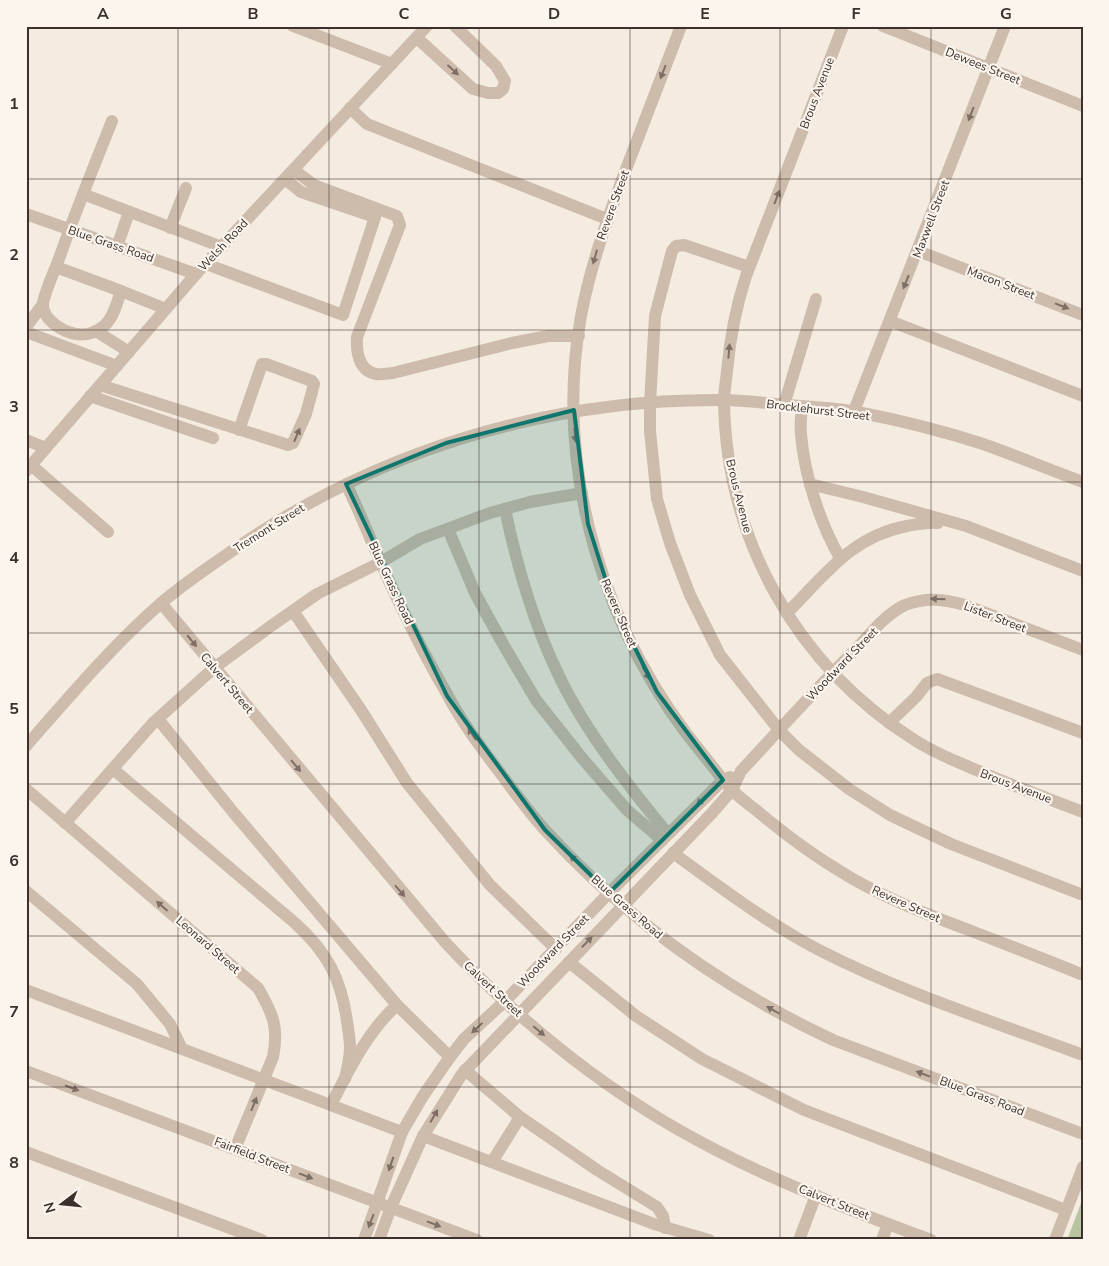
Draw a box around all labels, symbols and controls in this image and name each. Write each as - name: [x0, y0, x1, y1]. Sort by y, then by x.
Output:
- text: A: [97, 3, 109, 25]
- text: B: [247, 3, 259, 25]
- text: C: [399, 3, 410, 25]
- text: D: [548, 3, 560, 25]
- text: E: [700, 3, 710, 25]
- text: F: [852, 3, 861, 25]
- text: G: [1000, 3, 1012, 25]
- street label: Dewees Street: [943, 44, 1024, 89]
- street label: Brous Avenue: [796, 55, 838, 131]
- one-way arrow: [447, 64, 459, 76]
- one-way arrow: [659, 65, 667, 80]
- text: 1: [9, 93, 19, 115]
- one-way arrow: [967, 107, 975, 122]
- street label: Revere Street: [593, 167, 633, 242]
- street label: Maxwell Street: [909, 177, 953, 260]
- one-way arrow: [773, 190, 781, 204]
- street label: Welsh Road: [195, 215, 251, 275]
- street label: Blue Grass Road: [66, 222, 156, 266]
- text: 2: [9, 244, 19, 266]
- one-way arrow: [591, 250, 599, 265]
- street label: Macon Street: [965, 263, 1038, 304]
- one-way arrow: [902, 275, 910, 290]
- one-way arrow: [1055, 303, 1069, 311]
- one-way arrow: [725, 343, 733, 359]
- text: 3: [9, 396, 19, 418]
- street label: Brocklehurst Street: [765, 396, 871, 424]
- one-way arrow: [572, 427, 580, 443]
- one-way arrow: [293, 428, 301, 442]
- street label: Brous Avenue: [722, 457, 756, 535]
- street label: Tremont Street: [231, 499, 308, 556]
- street label: Blue Grass Road: [365, 539, 417, 627]
- text: 4: [9, 547, 19, 569]
- street label: Revere Street: [597, 576, 641, 651]
- one-way arrow: [930, 595, 946, 603]
- street label: Lister Street: [961, 598, 1029, 637]
- street label: Woodward Street: [803, 623, 882, 704]
- one-way arrow: [186, 635, 197, 647]
- street label: Calvert Street: [197, 649, 258, 717]
- one-way arrow: [642, 665, 650, 680]
- text: 5: [9, 698, 19, 720]
- one-way arrow: [467, 727, 477, 741]
- one-way arrow: [290, 759, 301, 772]
- street label: Brous Avenue: [978, 765, 1054, 807]
- one-way arrow: [697, 794, 709, 806]
- text: 6: [9, 850, 19, 872]
- one-way arrow: [569, 854, 581, 866]
- street label: Blue Grass Road: [588, 872, 666, 942]
- street label: Revere Street: [869, 882, 943, 926]
- one-way arrow: [394, 884, 406, 896]
- one-way arrow: [157, 900, 169, 912]
- street label: Woodward Street: [514, 910, 593, 991]
- street label: Leonard Street: [173, 913, 244, 978]
- one-way arrow: [581, 936, 593, 948]
- street label: Calvert Street: [460, 958, 526, 1021]
- text: 7: [9, 1001, 19, 1023]
- one-way arrow: [767, 1005, 780, 1014]
- one-way arrow: [471, 1022, 484, 1033]
- one-way arrow: [532, 1025, 545, 1036]
- one-way arrow: [915, 1070, 930, 1077]
- street label: Blue Grass Road: [937, 1072, 1027, 1120]
- one-way arrow: [65, 1084, 80, 1092]
- one-way arrow: [250, 1096, 258, 1111]
- one-way arrow: [430, 1110, 439, 1123]
- street label: Fairfield Street: [212, 1133, 293, 1177]
- text: 8: [9, 1152, 19, 1174]
- one-way arrow: [387, 1156, 395, 1171]
- one-way arrow: [299, 1172, 314, 1180]
- north arrow: [38, 1178, 88, 1228]
- street label: Calvert Street: [796, 1181, 872, 1224]
- text: N: [39, 1200, 61, 1215]
- one-way arrow: [367, 1214, 375, 1229]
- one-way arrow: [427, 1220, 442, 1228]

